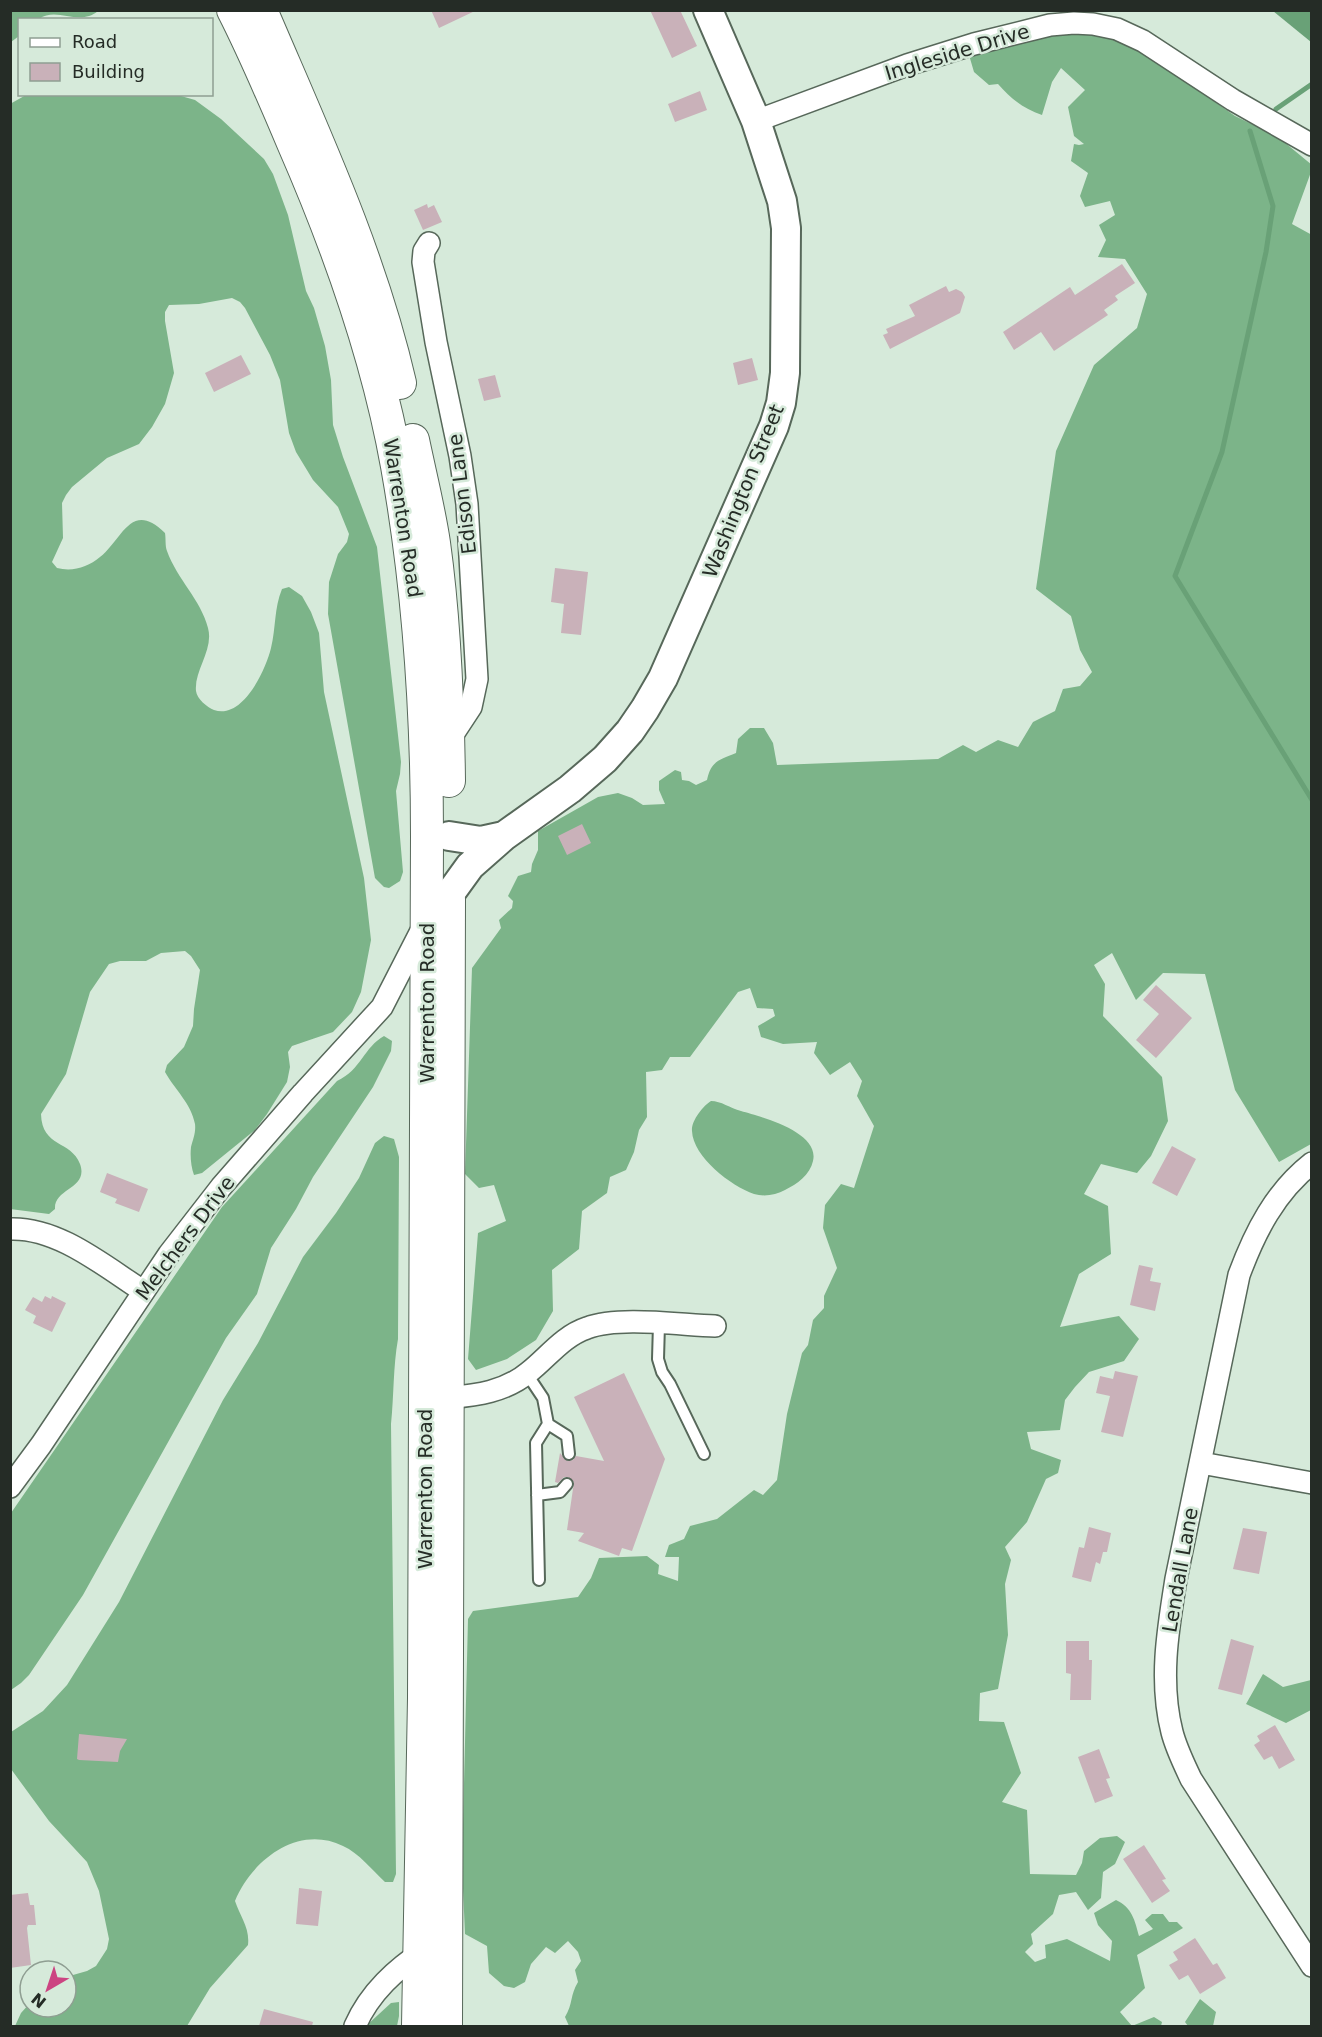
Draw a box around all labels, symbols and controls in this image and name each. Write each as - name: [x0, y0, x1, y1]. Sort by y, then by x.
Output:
- legend: [18, 18, 213, 96]
- street label: Ingleside Drive: [882, 19, 1032, 85]
- text: Road: [72, 31, 117, 52]
- text: Building: [72, 61, 145, 82]
- street label: Washington Street: [697, 401, 789, 581]
- street label: Edison Lane: [443, 433, 481, 555]
- street label: Warrenton Road: [379, 437, 427, 599]
- street label: Warrenton Road: [415, 923, 439, 1083]
- street label: Melchers Drive: [130, 1171, 240, 1305]
- street label: Warrenton Road: [413, 1409, 437, 1569]
- street label: Lendall Lane: [1157, 1506, 1203, 1634]
- north arrow: [18, 1959, 78, 2019]
- text: N: [28, 1989, 50, 2012]

